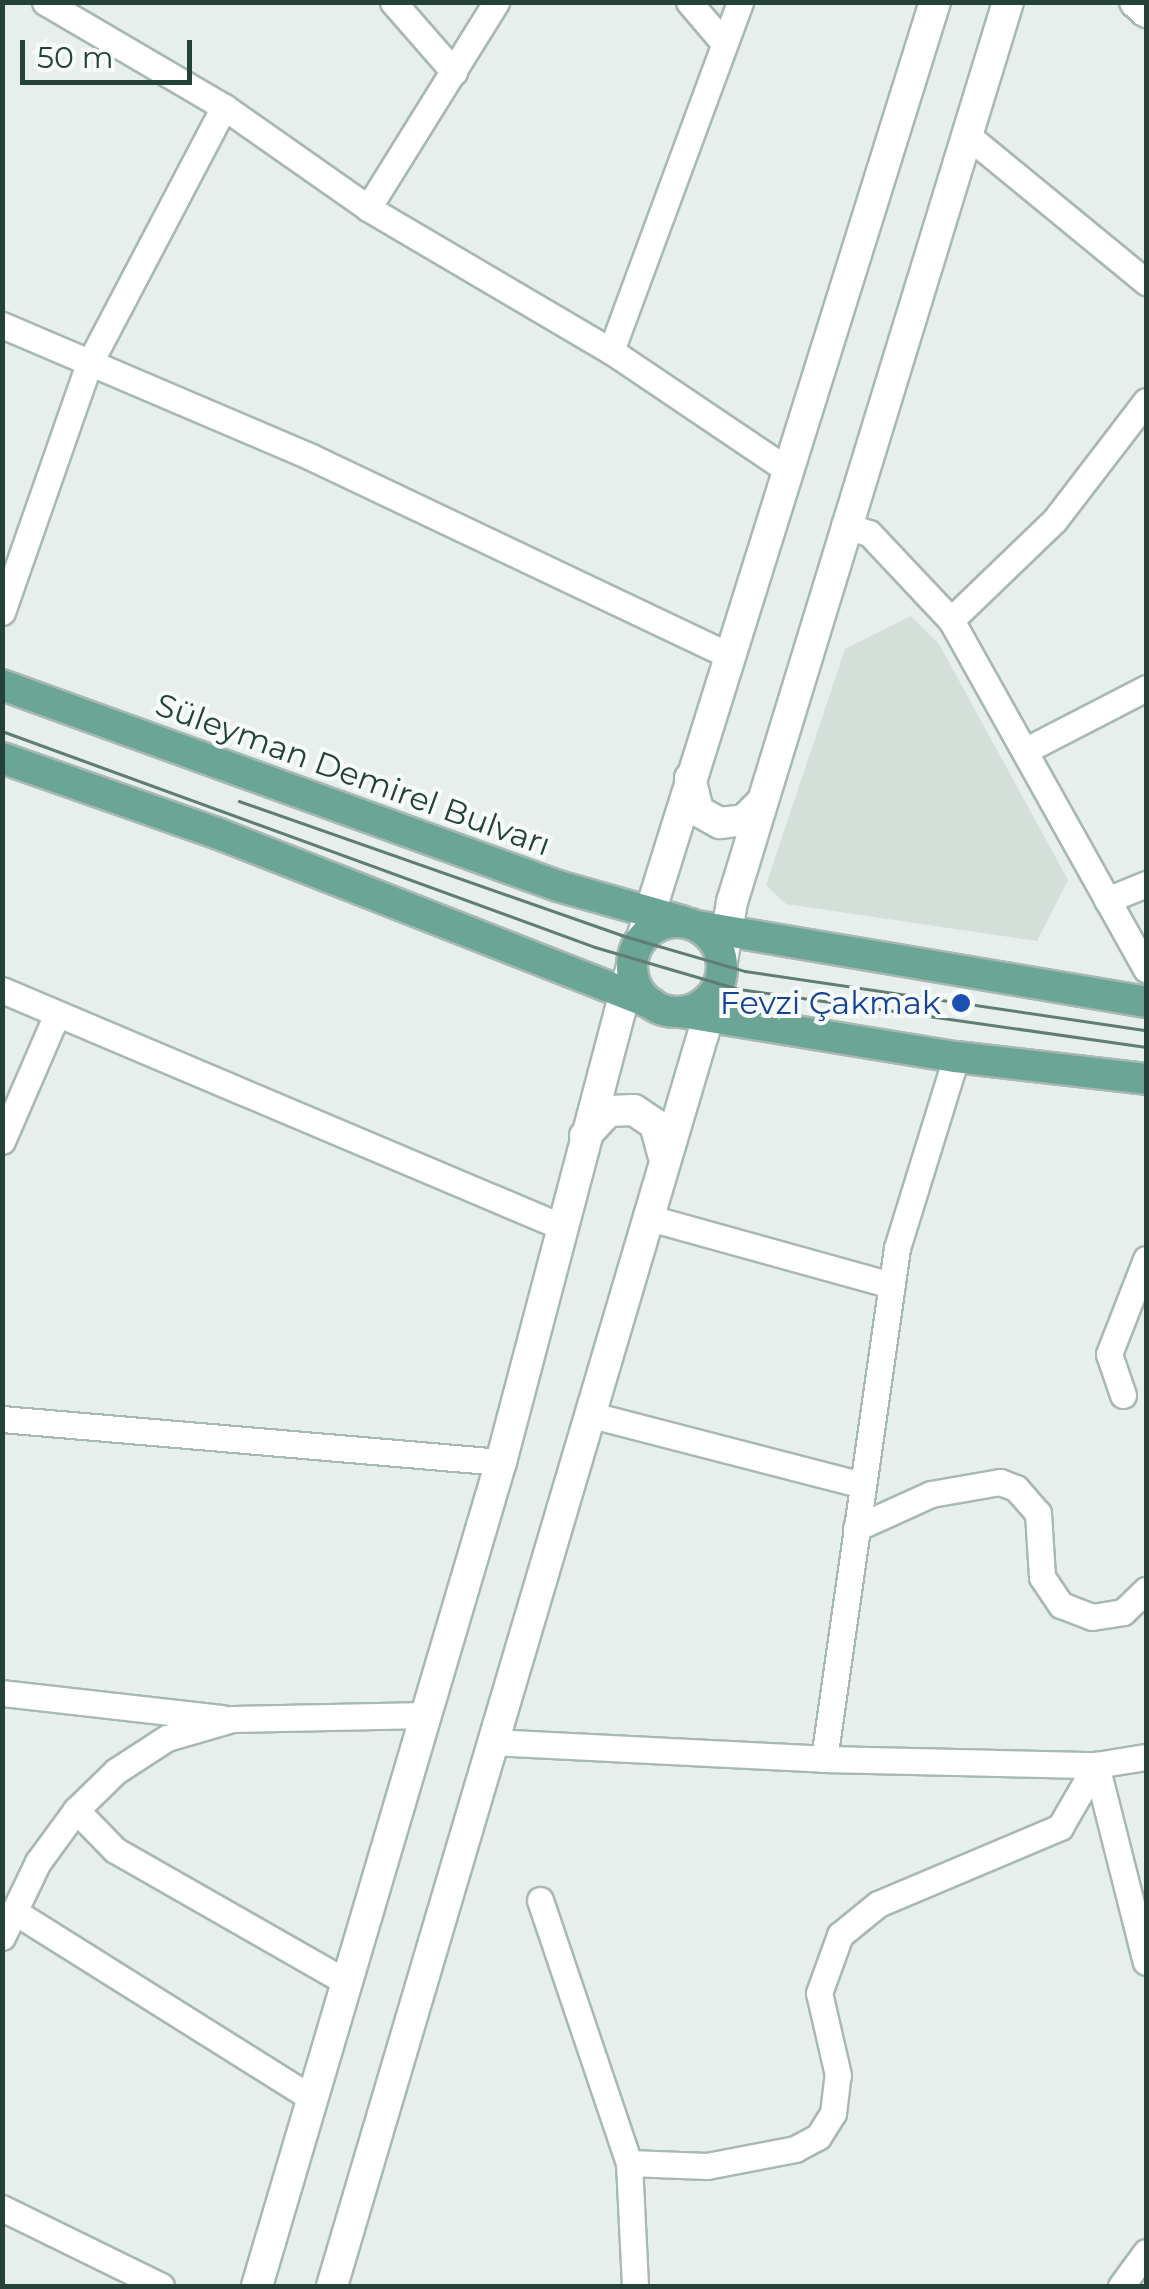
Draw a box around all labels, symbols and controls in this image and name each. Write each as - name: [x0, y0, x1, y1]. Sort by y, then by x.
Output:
- scale bar: [25, 20, 198, 82]
- text: 50 m: [37, 39, 114, 76]
- street label: Süleyman Demirel Bulvarı: [150, 686, 556, 864]
- place label: Fevzi Çakmak: [720, 984, 941, 1022]
- marker: Fevzi Çakmak: [950, 992, 972, 1014]

